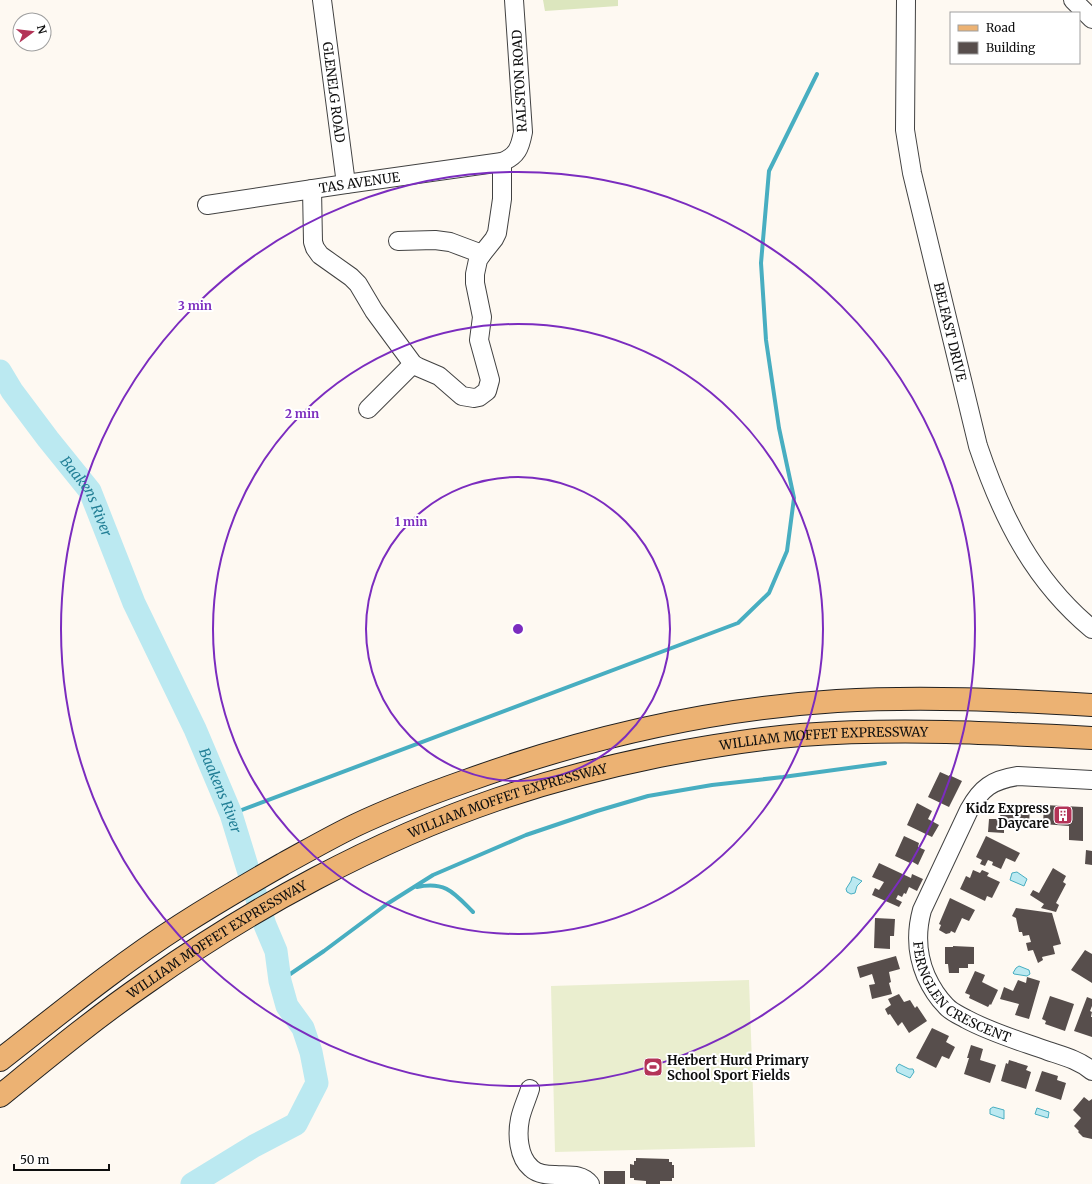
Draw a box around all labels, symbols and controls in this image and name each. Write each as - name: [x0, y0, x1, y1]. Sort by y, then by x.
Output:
- north arrow: [12, 12, 52, 52]
- legend: [950, 12, 1080, 64]
- text: Road: [986, 20, 1015, 35]
- text: N: [34, 23, 50, 36]
- street label: RALSTON ROAD: [508, 29, 531, 133]
- text: Building: [986, 40, 1036, 55]
- street label: GLENELG ROAD: [319, 41, 349, 144]
- street label: TAS AVENUE: [318, 168, 402, 197]
- street label: BELFAST DRIVE: [930, 281, 970, 384]
- text: 3 min: [178, 298, 212, 313]
- text: 2 min: [285, 406, 319, 421]
- water label: Baakens River: [56, 452, 116, 539]
- text: 1 min: [395, 514, 427, 529]
- centre of rings: [511, 622, 525, 636]
- street label: WILLIAM MOFFET EXPRESSWAY: [717, 724, 929, 754]
- water label: Baakens River: [195, 745, 245, 835]
- street label: WILLIAM MOFFET EXPRESSWAY: [405, 760, 610, 842]
- place label: Kidz Express Daycare: [965, 800, 1049, 832]
- building icon: Kidz Express Daycare: [1052, 804, 1074, 826]
- street label: WILLIAM MOFFET EXPRESSWAY: [123, 877, 310, 1003]
- street label: FERNGLEN CRESCENT: [909, 941, 1013, 1046]
- place label: Herbert Hurd Primary School Sport Fields: [667, 1052, 809, 1084]
- sports icon: Herbert Hurd Primary School Sport Fields: [642, 1056, 664, 1078]
- scale bar: [14, 1146, 109, 1172]
- text: 50 m: [20, 1152, 49, 1167]

